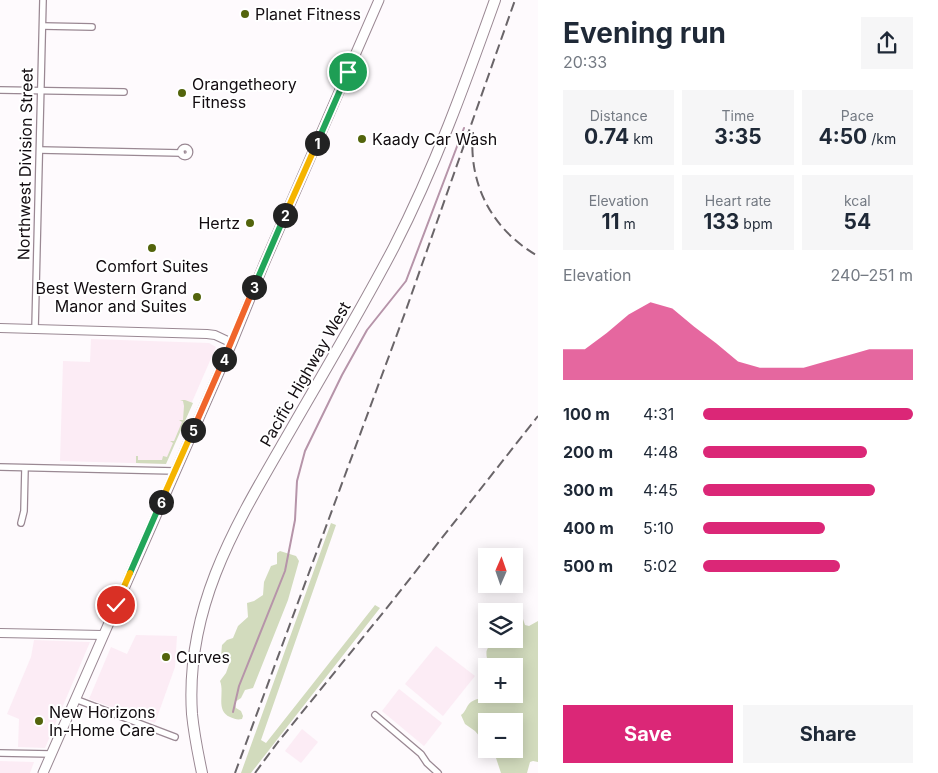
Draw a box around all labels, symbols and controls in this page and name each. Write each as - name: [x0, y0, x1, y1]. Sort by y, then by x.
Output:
- place label: Planet Fitness: [255, 4, 361, 24]
- marker: Planet Fitness: [239, 8, 251, 20]
- text: Evening run: [563, 16, 726, 50]
- button: share: [861, 17, 913, 69]
- pin: [327, 51, 369, 93]
- text: 20:33: [563, 52, 607, 72]
- icon: arrive: [334, 58, 362, 86]
- street label: Northwest Division Street: [13, 68, 37, 260]
- place label: Orangetheory Fitness: [192, 74, 297, 112]
- marker: Orangetheory Fitness: [176, 87, 188, 99]
- text: Distance: [590, 107, 648, 124]
- text: Time: [722, 107, 754, 124]
- text: Pace: [841, 107, 874, 124]
- text: 0.74: [584, 124, 629, 149]
- text: 3:35: [714, 124, 762, 149]
- text: 4:50: [818, 124, 867, 149]
- place label: Kaady Car Wash: [372, 129, 497, 149]
- pin: 1: [304, 130, 330, 156]
- text: km: [629, 130, 653, 147]
- text: /km: [867, 130, 896, 147]
- marker: Kaady Car Wash: [356, 133, 368, 145]
- text: 1: [314, 135, 321, 152]
- text: Elevation: [589, 192, 649, 209]
- text: Heart rate: [705, 192, 771, 209]
- text: kcal: [844, 192, 871, 209]
- pin: 2: [272, 202, 298, 228]
- text: 2: [281, 207, 290, 224]
- text: 11: [602, 209, 620, 234]
- text: 133: [703, 209, 739, 234]
- text: 54: [844, 209, 871, 234]
- place label: Hertz: [198, 213, 240, 233]
- text: m: [620, 215, 636, 232]
- text: bpm: [739, 215, 773, 232]
- marker: Hertz: [244, 217, 256, 229]
- marker: Comfort Suites: [146, 242, 158, 254]
- place label: Comfort Suites: [96, 256, 208, 276]
- text: Elevation: [563, 265, 632, 285]
- text: 240–251 m: [831, 265, 913, 285]
- pin: 3: [242, 274, 266, 300]
- place label: Best Western Grand Manor and Suites: [35, 278, 187, 316]
- text: 3: [250, 279, 259, 296]
- marker: Best Western Grand Manor and Suites: [191, 291, 203, 303]
- street label: Pacific Highway West: [255, 298, 355, 450]
- pin: 4: [212, 346, 236, 372]
- text: 4: [220, 351, 229, 368]
- text: 100 m: [563, 404, 610, 424]
- text: 4:31: [643, 404, 674, 424]
- pin: 5: [180, 418, 206, 442]
- text: 5: [189, 422, 198, 439]
- text: 200 m: [563, 442, 613, 462]
- text: 4:48: [643, 442, 678, 462]
- text: 300 m: [563, 480, 613, 500]
- text: 4:45: [643, 480, 678, 500]
- pin: 6: [148, 490, 174, 514]
- text: 6: [157, 494, 166, 511]
- text: 400 m: [563, 518, 614, 538]
- text: 5:10: [643, 518, 674, 538]
- north arrow: [478, 548, 522, 592]
- map controls: [478, 548, 523, 758]
- text: 500 m: [563, 556, 613, 576]
- text: 5:02: [643, 556, 677, 576]
- pin: [95, 584, 137, 626]
- icon: check: [102, 591, 130, 619]
- button: layers: [478, 603, 523, 648]
- place label: Curves: [176, 647, 230, 667]
- marker: Curves: [160, 651, 172, 663]
- button: +: [478, 658, 523, 703]
- place label: New Horizons In-Home Care: [49, 702, 155, 740]
- button: Save: [563, 705, 733, 763]
- button: Share: [743, 705, 913, 763]
- button: −: [478, 713, 523, 758]
- marker: New Horizons In-Home Care: [33, 715, 45, 727]

